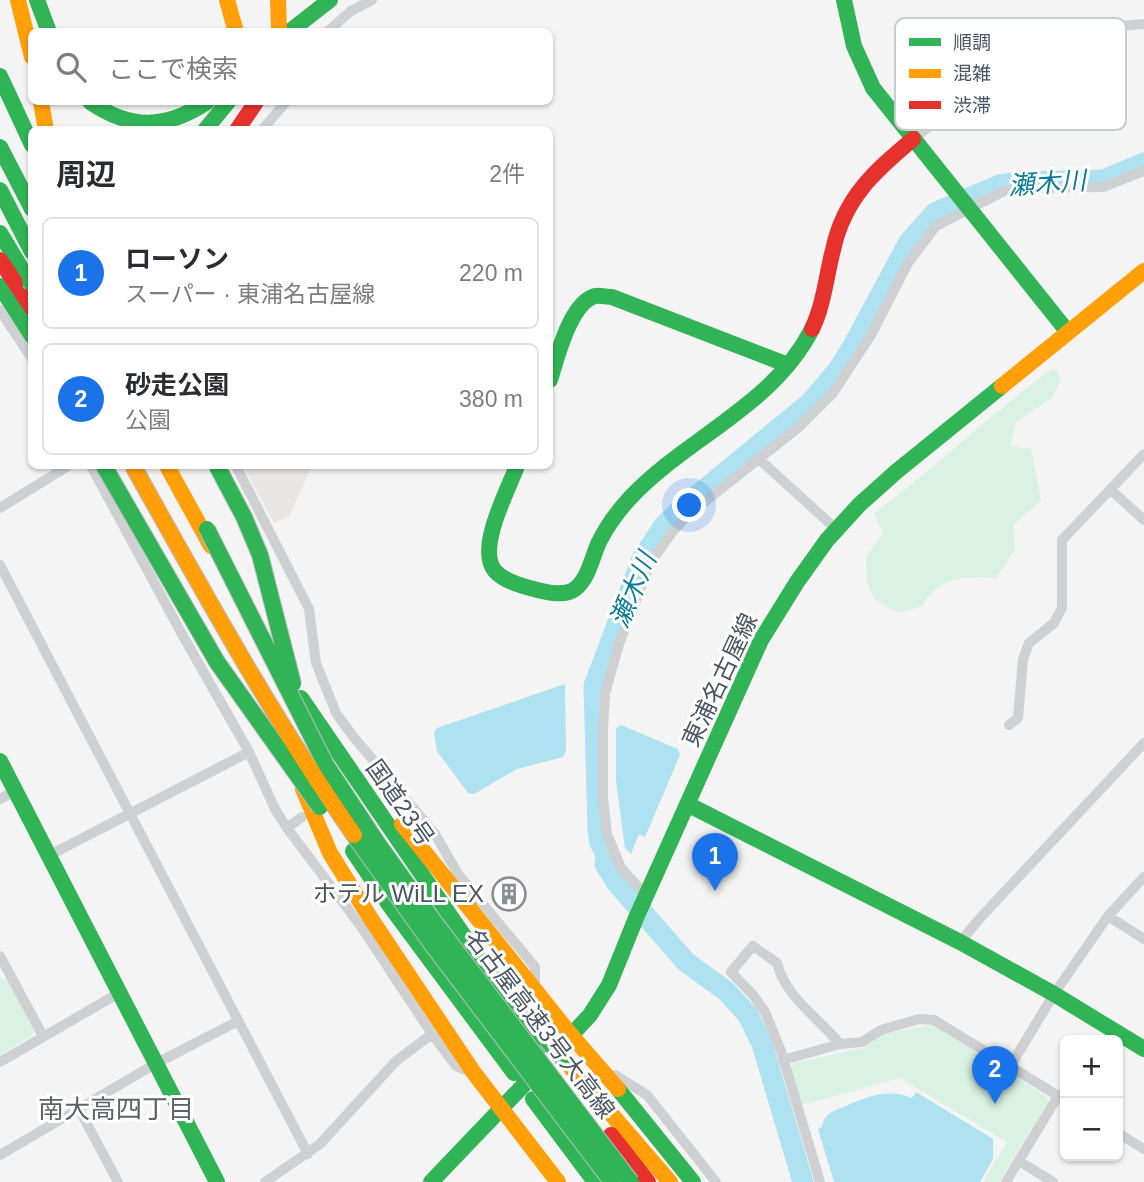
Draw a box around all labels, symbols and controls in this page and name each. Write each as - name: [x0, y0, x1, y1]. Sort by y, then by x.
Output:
- legend: [895, 18, 1126, 130]
- search box: [28, 28, 553, 105]
- text: 順調: [953, 32, 991, 53]
- icon: search: [52, 48, 90, 86]
- text: ここで検索: [108, 54, 238, 84]
- text: 混雑: [953, 63, 991, 84]
- text: 渋滞: [953, 95, 991, 116]
- text: 周辺: [56, 158, 116, 191]
- text: 2件: [489, 161, 525, 187]
- water label: 瀬木川: [1007, 165, 1090, 201]
- text: ローソン: [125, 244, 229, 274]
- text: 1: [75, 260, 87, 286]
- text: 220 m: [459, 260, 523, 286]
- text: スーパー · 東浦名古屋線: [125, 281, 375, 307]
- text: 砂走公園: [125, 370, 229, 400]
- text: 2: [75, 386, 87, 412]
- text: 380 m: [459, 386, 523, 412]
- text: 公園: [125, 407, 171, 433]
- your location: [672, 488, 706, 522]
- water label: 瀬木川: [604, 545, 663, 632]
- street label: 東浦名古屋線: [677, 609, 762, 751]
- street label: 国道23号: [361, 755, 440, 851]
- pin: 1: [692, 833, 738, 891]
- building icon: ホテル WiLL EX: [490, 875, 528, 913]
- place label: ホテル WiLL EX: [313, 880, 484, 907]
- street label: 名古屋高速3号大高線: [461, 924, 620, 1123]
- map controls: [1060, 1035, 1123, 1161]
- button: +: [1060, 1035, 1123, 1098]
- pin: 2: [972, 1046, 1018, 1104]
- district label: 南大高四丁目: [38, 1094, 194, 1124]
- button: −: [1060, 1098, 1123, 1161]

